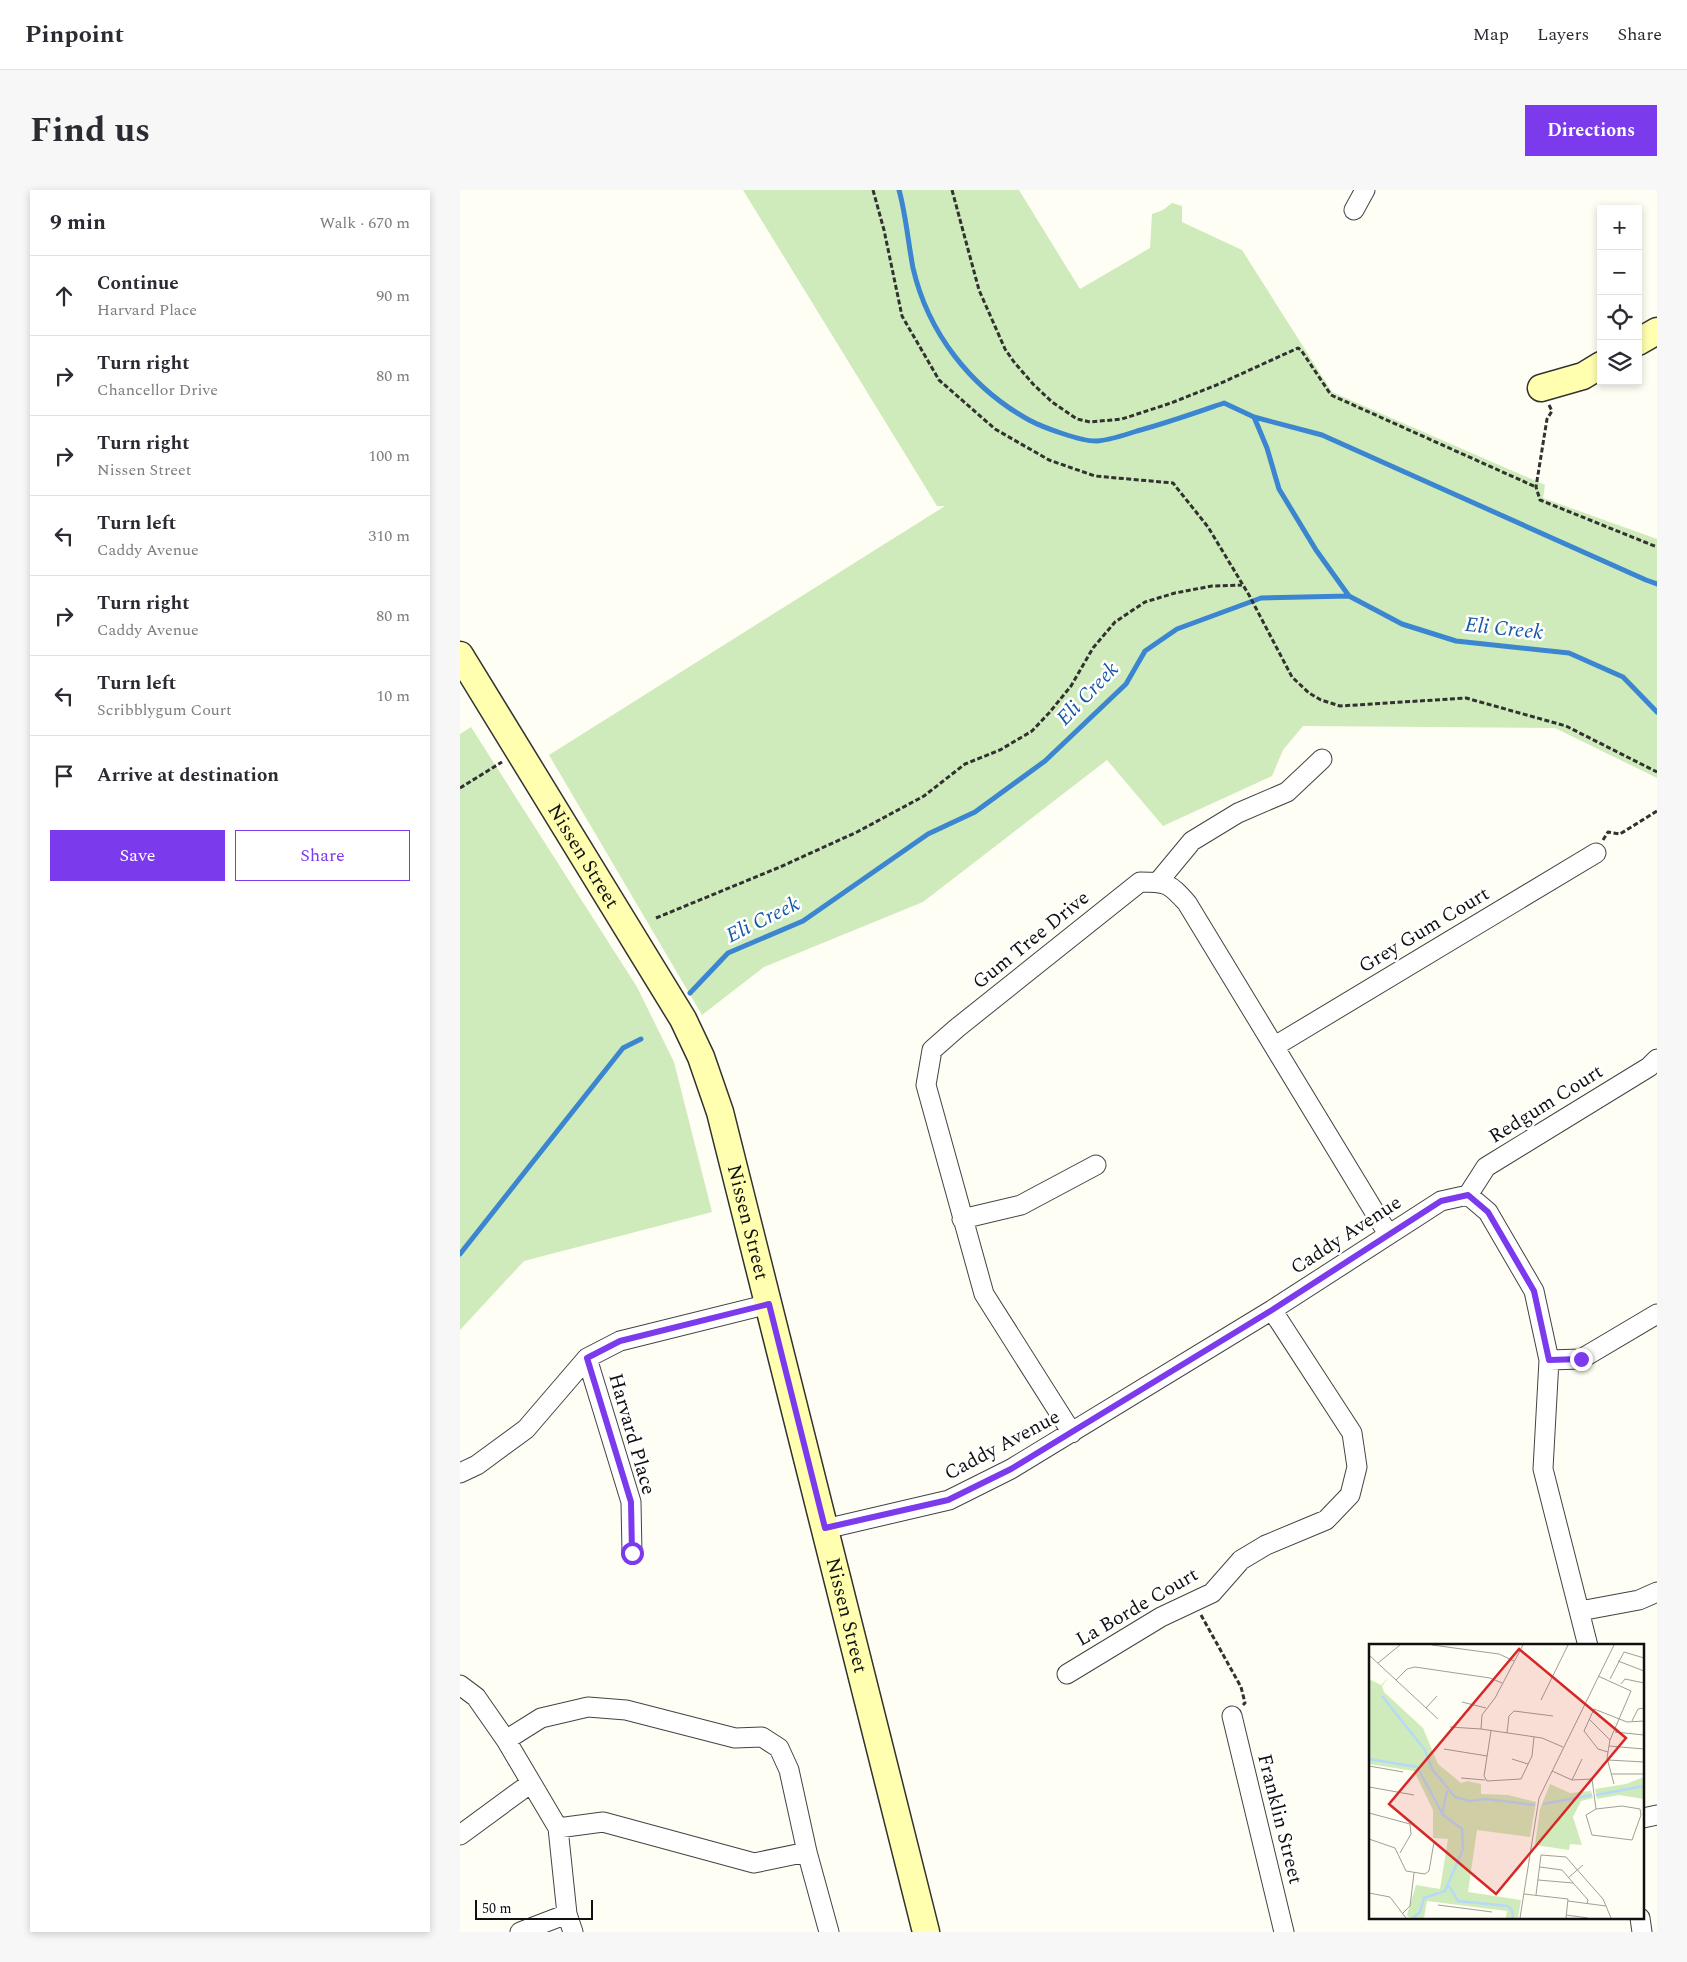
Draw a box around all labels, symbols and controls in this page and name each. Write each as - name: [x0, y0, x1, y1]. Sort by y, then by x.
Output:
- text: Pinpoint: [25, 17, 124, 53]
- text: Map: [1473, 21, 1509, 48]
- text: Layers: [1537, 21, 1589, 48]
- text: Share: [1617, 21, 1662, 48]
- text: Find us: [30, 104, 150, 157]
- button: Directions: [1525, 105, 1657, 156]
- map controls: [1597, 205, 1642, 385]
- button: +: [1597, 205, 1642, 250]
- text: 9 min: [50, 207, 106, 239]
- text: Walk · 670 m: [319, 211, 410, 235]
- button: −: [1597, 250, 1642, 295]
- text: Continue: [97, 269, 179, 298]
- icon: ahead: [50, 282, 78, 310]
- text: 90 m: [376, 284, 410, 308]
- button: locate: [1597, 295, 1642, 340]
- text: Harvard Place: [97, 298, 197, 322]
- button: layers: [1597, 340, 1642, 385]
- text: Turn right: [97, 349, 190, 378]
- icon: right: [50, 362, 78, 390]
- text: 80 m: [376, 364, 410, 388]
- text: Chancellor Drive: [97, 378, 218, 402]
- text: Turn right: [97, 429, 190, 458]
- icon: right: [50, 442, 78, 470]
- text: 100 m: [368, 444, 410, 468]
- text: Nissen Street: [97, 458, 192, 482]
- text: Turn left: [97, 509, 176, 538]
- icon: left: [50, 522, 78, 550]
- text: 310 m: [368, 524, 410, 548]
- text: Caddy Avenue: [97, 538, 199, 562]
- text: Turn right: [97, 589, 190, 618]
- icon: right: [50, 602, 78, 630]
- text: 80 m: [376, 604, 410, 628]
- water label: Eli Creek: [1463, 609, 1545, 649]
- text: Caddy Avenue: [97, 618, 199, 642]
- water label: Eli Creek: [1049, 654, 1127, 733]
- text: Turn left: [97, 669, 176, 698]
- icon: left: [50, 682, 78, 710]
- text: 10 m: [376, 684, 410, 708]
- text: Scribblygum Court: [97, 698, 232, 722]
- text: Arrive at destination: [97, 761, 279, 790]
- icon: arrive: [50, 762, 78, 790]
- street label: Nissen Street: [540, 798, 627, 914]
- button: Save: [50, 830, 225, 881]
- button: Share: [235, 830, 410, 881]
- street label: Grey Gum Court: [1353, 879, 1495, 981]
- street label: Gum Tree Drive: [966, 883, 1096, 997]
- water label: Eli Creek: [721, 888, 806, 952]
- street label: Redgum Court: [1483, 1057, 1609, 1151]
- street label: Nissen Street: [719, 1161, 777, 1283]
- street label: Caddy Avenue: [1284, 1188, 1408, 1282]
- route end: [1570, 1348, 1593, 1371]
- street label: Harvard Place: [600, 1370, 664, 1498]
- street label: Caddy Avenue: [939, 1402, 1065, 1488]
- route start: [621, 1542, 644, 1565]
- street label: Nissen Street: [817, 1554, 875, 1676]
- street label: La Borde Court: [1070, 1560, 1204, 1654]
- inset map: [1369, 1644, 1644, 1920]
- street label: Franklin Street: [1249, 1751, 1311, 1887]
- scale bar: [475, 1897, 592, 1920]
- text: 50 m: [482, 1898, 512, 1919]

